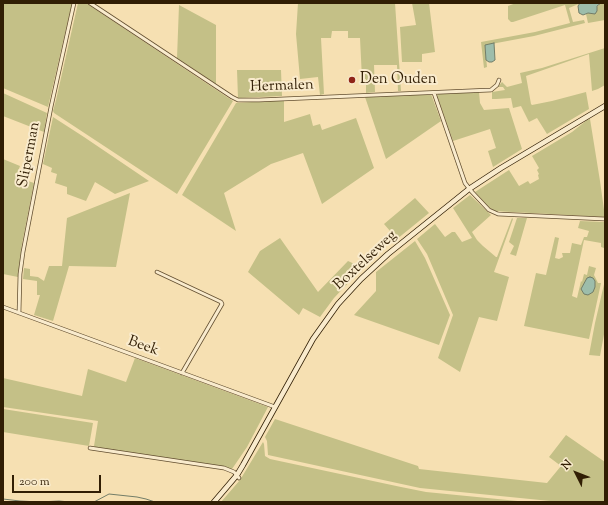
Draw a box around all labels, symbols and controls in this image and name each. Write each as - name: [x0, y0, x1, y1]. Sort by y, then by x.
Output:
- place label: Den Ouden: [360, 71, 437, 89]
- marker: Den Ouden: [347, 75, 357, 85]
- street label: Hermalen: [250, 77, 314, 97]
- street label: Sliperman: [15, 121, 45, 189]
- street label: Boxtelseweg: [331, 227, 401, 295]
- street label: Beek: [125, 333, 161, 361]
- north arrow: [556, 453, 596, 493]
- text: N: [558, 456, 576, 474]
- scale bar: [14, 467, 103, 493]
- text: 200 m: [19, 473, 50, 491]

